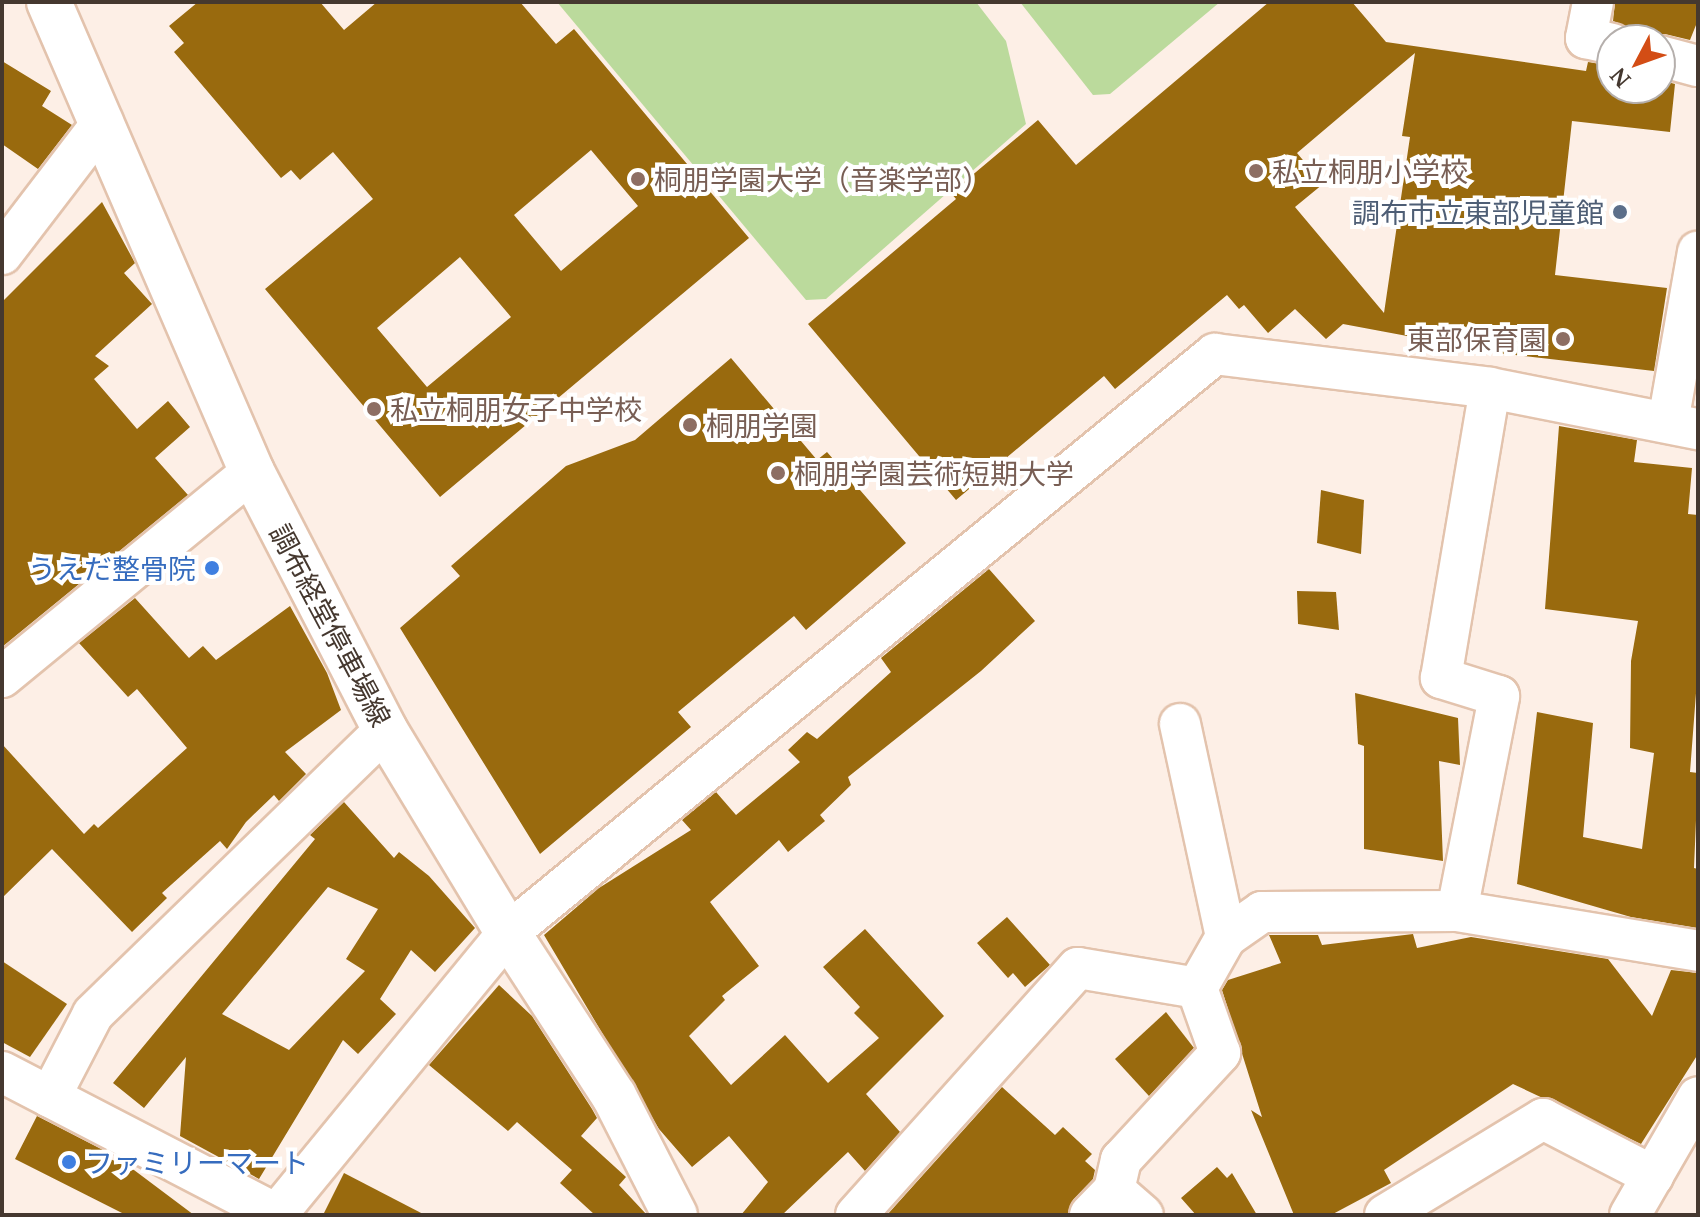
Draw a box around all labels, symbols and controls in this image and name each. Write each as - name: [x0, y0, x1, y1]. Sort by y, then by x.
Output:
- north arrow: [1596, 24, 1676, 104]
- text: N: [1602, 62, 1636, 95]
- place label: 私立桐朋小学校: [1272, 154, 1468, 188]
- place label: 桐朋学園大学（音楽学部）: [654, 162, 990, 196]
- marker: 私立桐朋小学校: [1247, 162, 1265, 180]
- marker: 桐朋学園大学（音楽学部）: [629, 170, 647, 188]
- place label: 調布市立東部児童館: [1352, 195, 1604, 229]
- marker: 調布市立東部児童館: [1611, 203, 1629, 221]
- place label: 東部保育園: [1407, 322, 1547, 356]
- marker: 東部保育園: [1554, 330, 1572, 348]
- place label: 私立桐朋女子中学校: [390, 392, 642, 426]
- marker: 私立桐朋女子中学校: [365, 400, 383, 418]
- place label: 桐朋学園: [706, 408, 818, 442]
- marker: 桐朋学園: [681, 416, 699, 434]
- place label: 桐朋学園芸術短期大学: [794, 456, 1074, 490]
- marker: 桐朋学園芸術短期大学: [769, 464, 787, 482]
- street label: 調布経堂停車場線: [264, 518, 398, 732]
- place label: うえだ整骨院: [28, 551, 196, 585]
- marker: うえだ整骨院: [203, 559, 221, 577]
- place label: ファミリーマート: [85, 1145, 309, 1179]
- marker: ファミリーマート: [60, 1153, 78, 1171]

